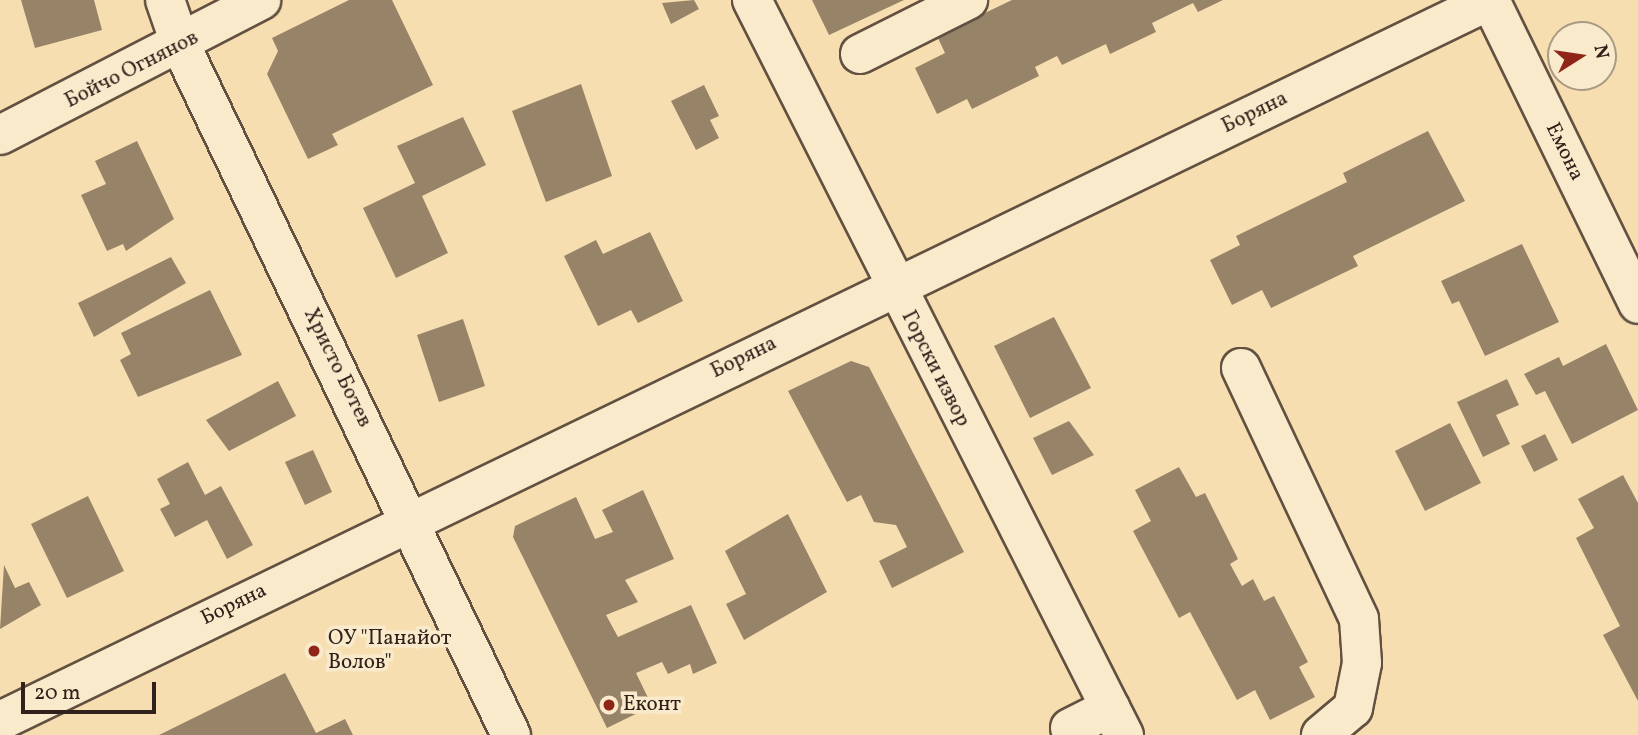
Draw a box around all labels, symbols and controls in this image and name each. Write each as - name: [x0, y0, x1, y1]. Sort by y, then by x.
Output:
- north arrow: [1547, 21, 1617, 91]
- street label: Бойчо Огнянов: [61, 26, 203, 114]
- text: N: [1586, 43, 1615, 61]
- street label: Боряна: [1218, 86, 1292, 140]
- street label: Емона: [1539, 119, 1589, 185]
- street label: Христо Ботев: [297, 304, 377, 432]
- street label: Горски извор: [895, 307, 975, 431]
- street label: Боряна: [707, 331, 781, 385]
- street label: Боряна: [197, 578, 271, 632]
- place label: ОУ "Панайот Волов": [328, 626, 452, 676]
- marker: ОУ "Панайот Волов": [306, 643, 322, 659]
- scale bar: [24, 668, 159, 712]
- text: 20 m: [34, 679, 80, 708]
- place label: Еконт: [623, 692, 681, 718]
- marker: Еконт: [601, 697, 617, 713]

